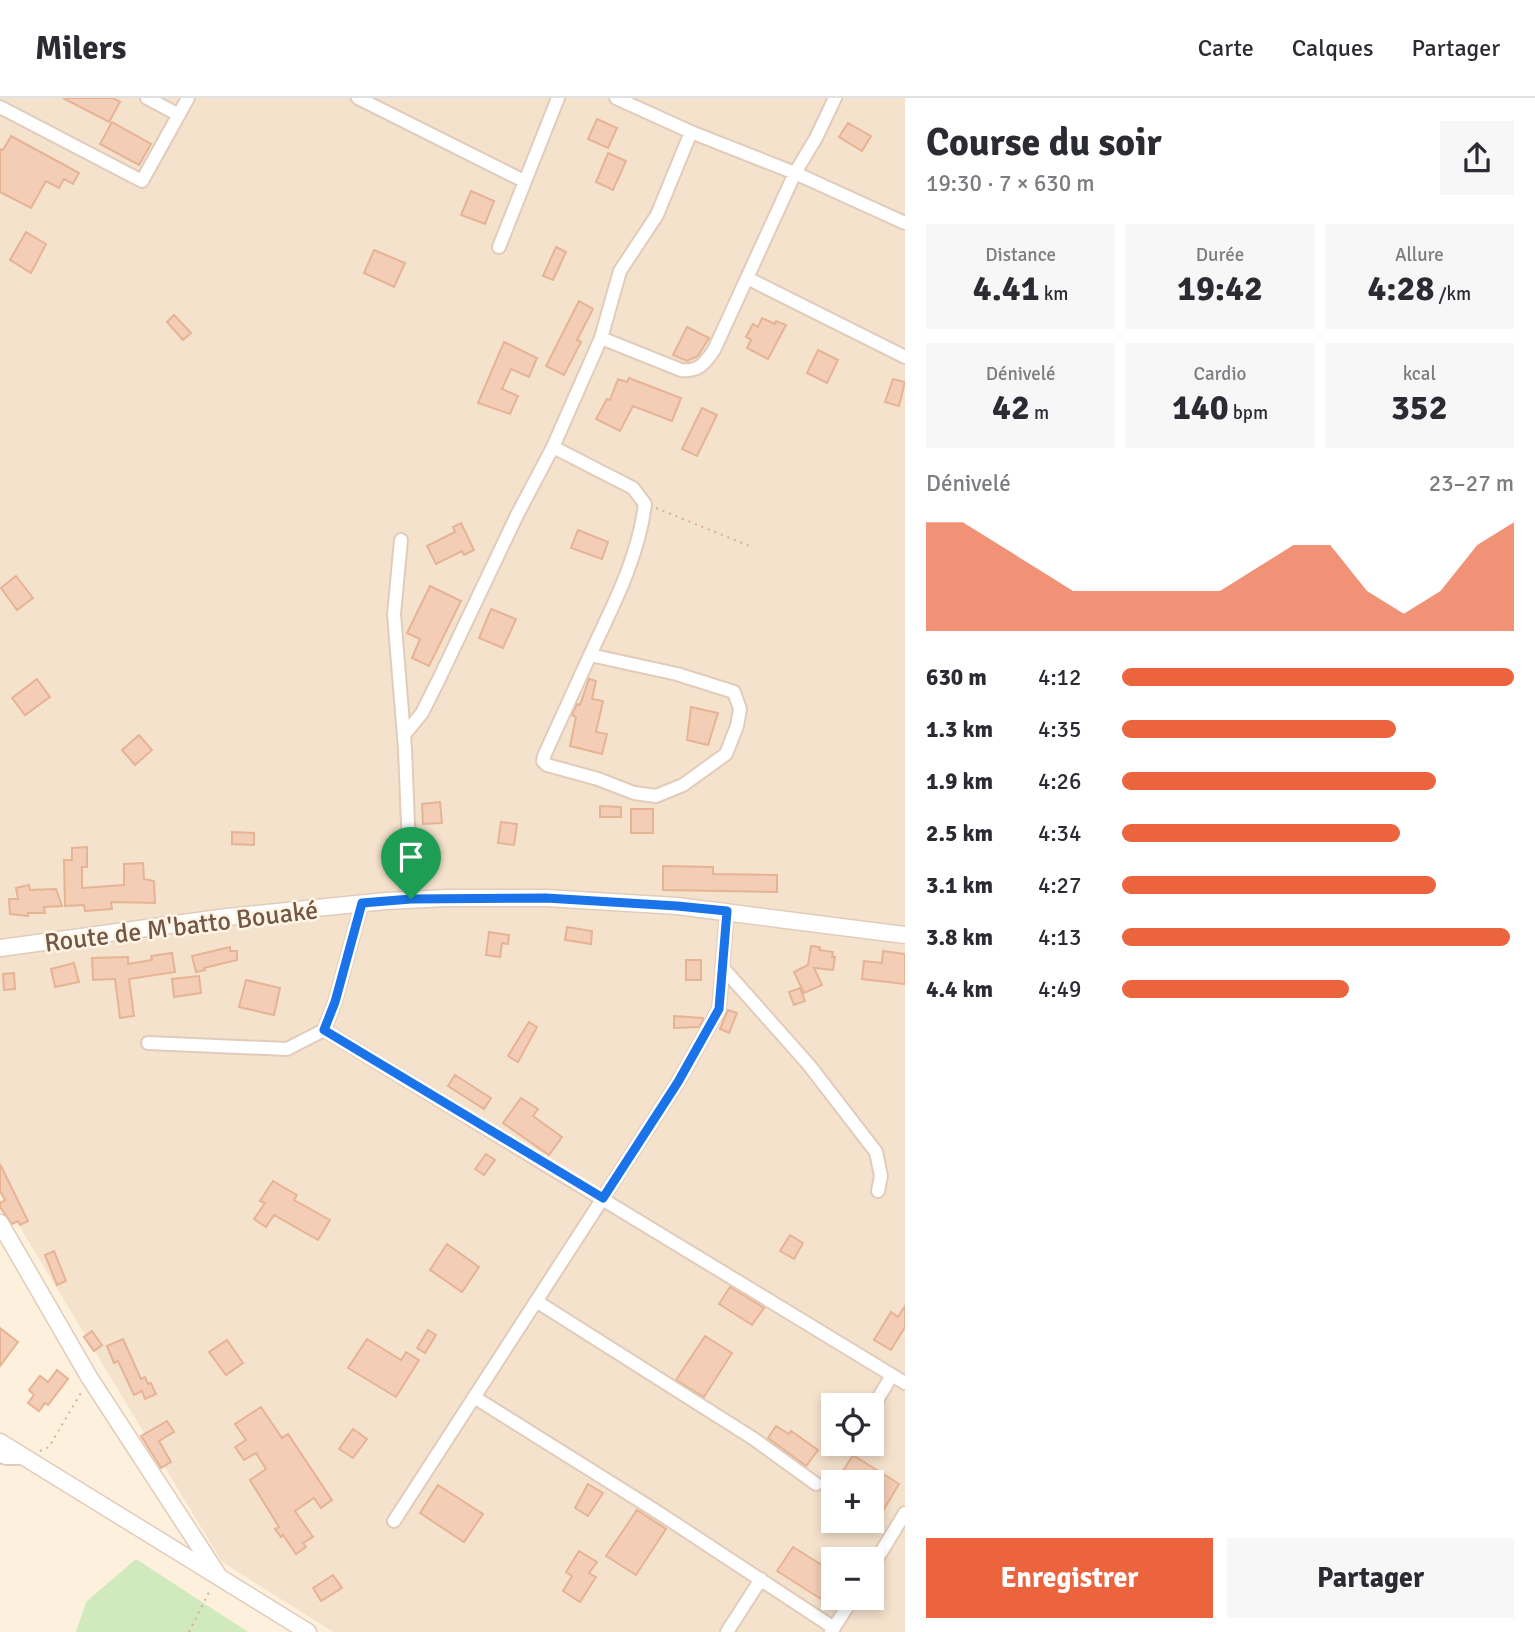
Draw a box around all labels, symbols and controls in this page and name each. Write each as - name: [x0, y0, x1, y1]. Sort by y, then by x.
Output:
- text: Milers: [35, 28, 126, 69]
- text: Carte: [1198, 33, 1254, 63]
- text: Calques: [1292, 33, 1373, 63]
- text: Partager: [1411, 33, 1500, 63]
- text: Course du soir: [926, 119, 1162, 166]
- button: share: [1440, 121, 1514, 195]
- text: 19:30 · 7 × 630 m: [926, 169, 1095, 198]
- text: Distance: [985, 243, 1056, 267]
- text: Durée: [1196, 243, 1244, 267]
- text: Allure: [1395, 243, 1444, 267]
- text: 4.41: [973, 267, 1040, 310]
- text: 19:42: [1177, 267, 1263, 310]
- text: 4:28: [1367, 267, 1434, 310]
- text: km: [1040, 282, 1068, 306]
- text: /km: [1434, 282, 1471, 306]
- text: Dénivelé: [986, 362, 1056, 386]
- text: Cardio: [1194, 362, 1246, 386]
- text: kcal: [1403, 362, 1436, 386]
- text: 42: [992, 386, 1030, 429]
- text: 140: [1172, 386, 1229, 429]
- text: 352: [1391, 386, 1448, 429]
- text: m: [1030, 401, 1049, 425]
- text: bpm: [1229, 401, 1268, 425]
- text: Dénivelé: [926, 469, 1011, 498]
- text: 23–27 m: [1429, 469, 1514, 498]
- text: 630 m: [926, 663, 987, 692]
- text: 4:12: [1038, 663, 1081, 692]
- text: 1.3 km: [926, 715, 993, 744]
- text: 4:35: [1038, 715, 1081, 744]
- text: 1.9 km: [926, 767, 993, 796]
- text: 4:26: [1038, 767, 1081, 796]
- text: 2.5 km: [926, 819, 993, 848]
- text: 4:34: [1038, 819, 1081, 848]
- pin: [381, 827, 441, 899]
- icon: arrive: [392, 838, 430, 876]
- text: 3.1 km: [926, 871, 993, 900]
- text: 4:27: [1038, 871, 1081, 900]
- street label: Route de M'batto Bouaké: [42, 894, 320, 960]
- text: 3.8 km: [926, 923, 993, 952]
- text: 4:13: [1038, 923, 1081, 952]
- text: 4.4 km: [926, 975, 993, 1004]
- text: 4:49: [1038, 975, 1081, 1004]
- map controls: [821, 1393, 884, 1610]
- button: locate: [821, 1393, 884, 1456]
- button: +: [821, 1470, 884, 1533]
- button: Enregistrer: [926, 1538, 1213, 1618]
- button: Partager: [1227, 1538, 1514, 1618]
- button: −: [821, 1547, 884, 1610]

